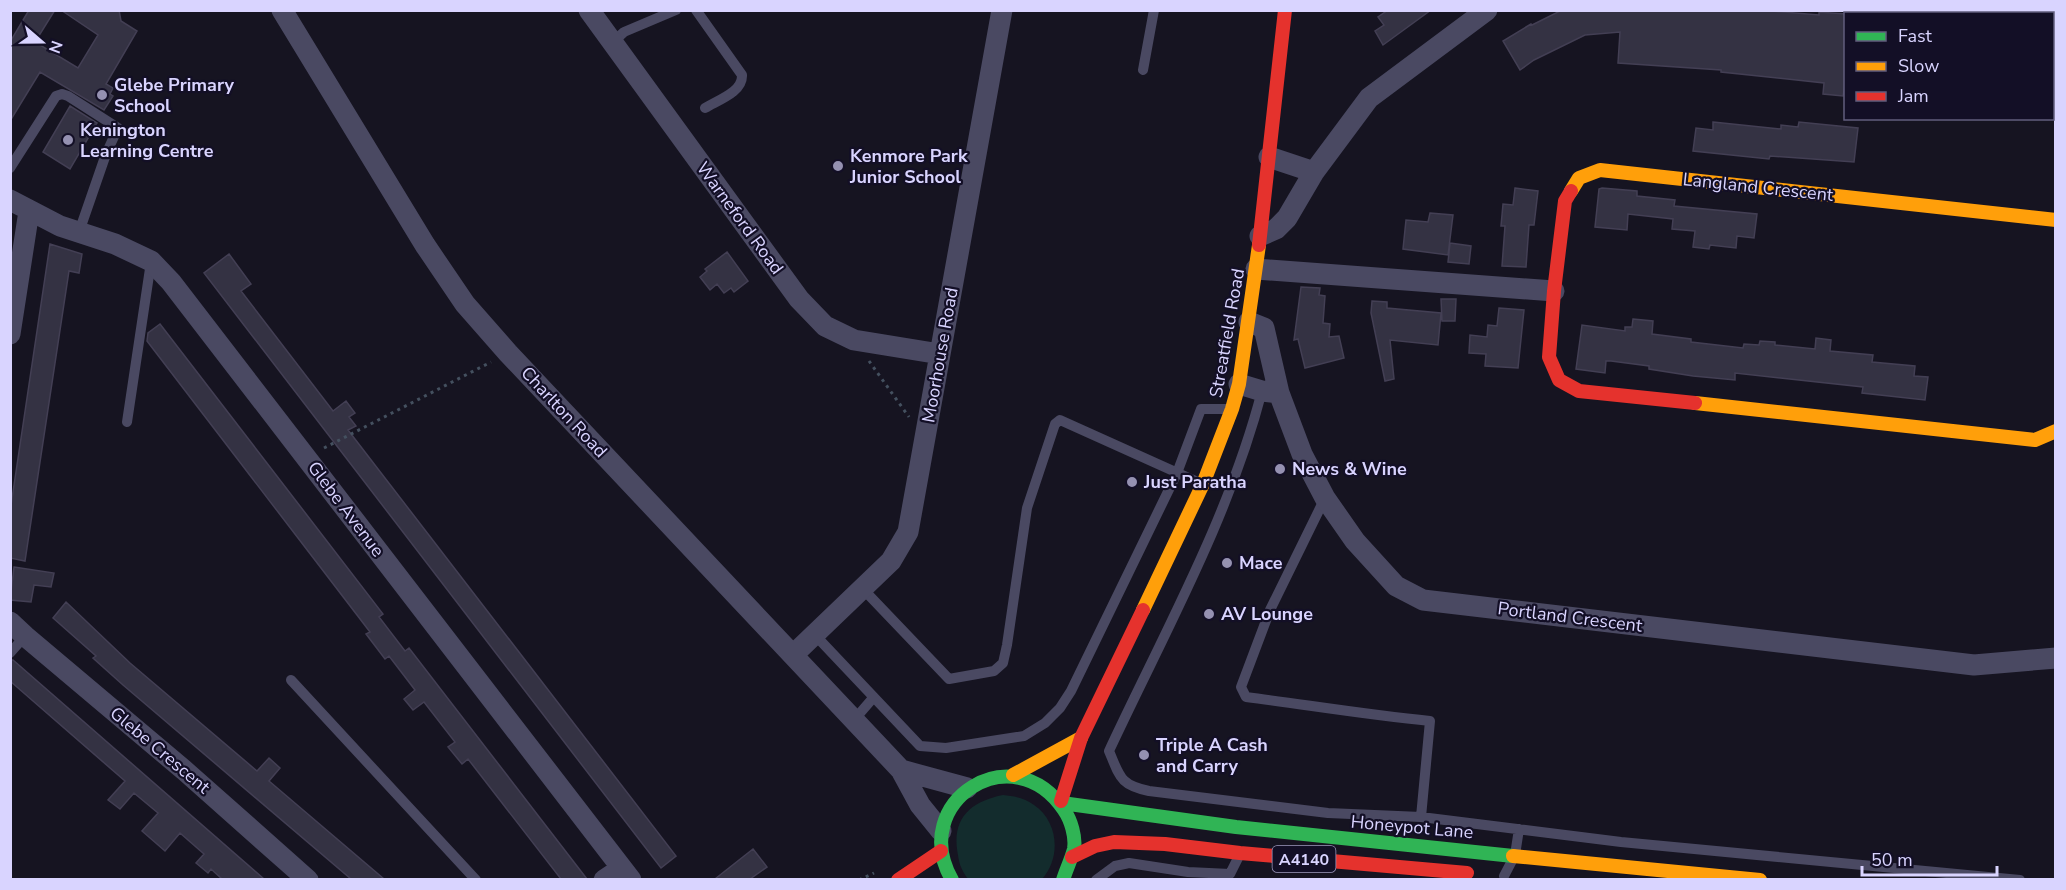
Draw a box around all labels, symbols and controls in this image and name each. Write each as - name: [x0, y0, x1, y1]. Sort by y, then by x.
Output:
- north arrow: [12, 12, 72, 72]
- legend: [1844, 12, 2054, 120]
- text: Fast: [1898, 24, 1933, 48]
- text: N: [43, 37, 68, 56]
- text: Slow: [1898, 54, 1939, 78]
- place label: Glebe Primary School: [114, 73, 235, 118]
- text: Jam: [1897, 84, 1929, 108]
- marker: Glebe Primary School: [95, 88, 109, 102]
- place label: Kenington Learning Centre: [80, 118, 214, 163]
- marker: Kenington Learning Centre: [61, 133, 75, 147]
- place label: Kenmore Park Junior School: [849, 144, 968, 189]
- street label: Warneford Road: [691, 157, 789, 279]
- marker: Kenmore Park Junior School: [831, 159, 845, 173]
- street label: Langland Crescent: [1682, 167, 1835, 207]
- street label: Streatfield Road: [1204, 266, 1250, 400]
- street label: Moorhouse Road: [916, 285, 964, 425]
- street label: Charlton Road: [516, 361, 612, 463]
- street label: Glebe Avenue: [302, 456, 390, 562]
- place label: News & Wine: [1292, 457, 1407, 481]
- marker: News & Wine: [1273, 462, 1287, 476]
- place label: Just Paratha: [1143, 470, 1247, 494]
- marker: Just Paratha: [1125, 475, 1139, 489]
- place label: Mace: [1239, 551, 1283, 575]
- marker: Mace: [1220, 556, 1234, 570]
- street label: Portland Crescent: [1496, 596, 1644, 638]
- place label: AV Lounge: [1221, 602, 1313, 626]
- marker: AV Lounge: [1202, 607, 1216, 621]
- street label: Glebe Crescent: [105, 701, 216, 799]
- place label: Triple A Cash and Carry: [1156, 733, 1268, 778]
- marker: Triple A Cash and Carry: [1137, 748, 1151, 762]
- street label: Honeypot Lane: [1350, 810, 1474, 844]
- scale bar: [1862, 839, 1997, 877]
- road number: A4140: [1272, 846, 1336, 872]
- text: 50 m: [1871, 848, 1913, 872]

